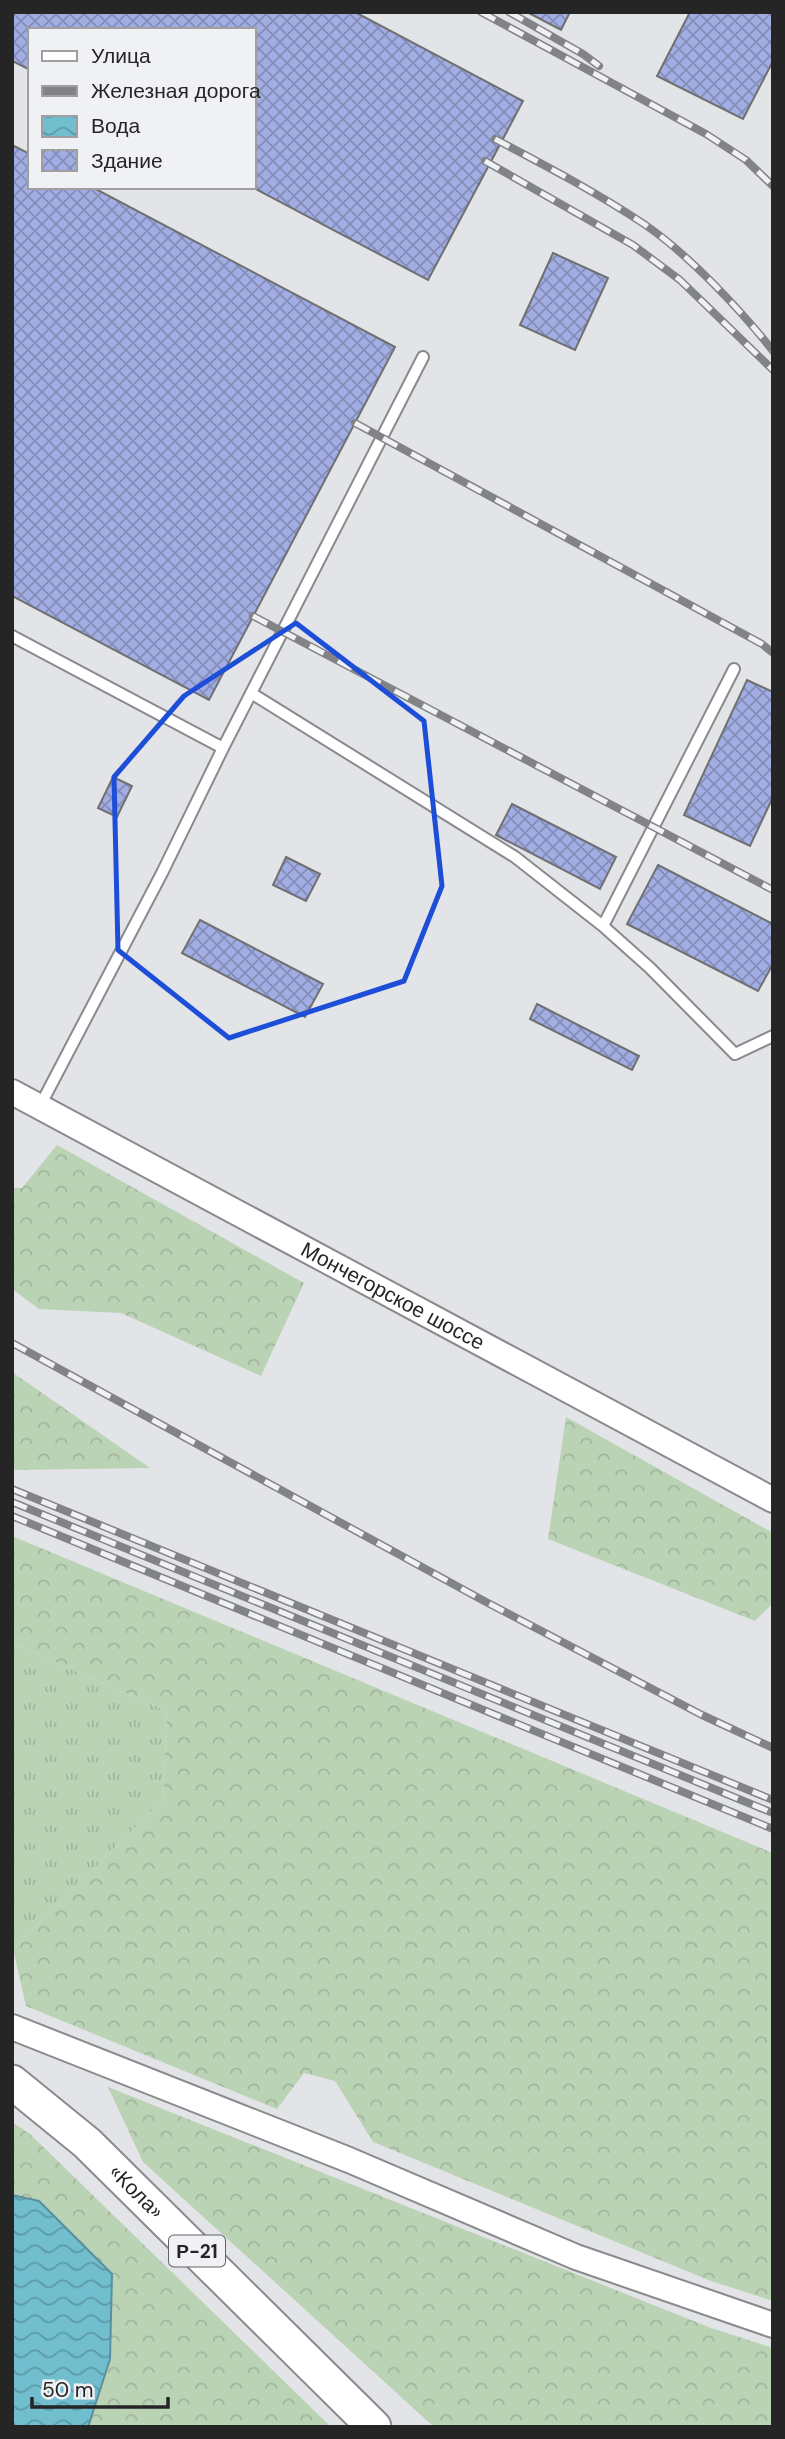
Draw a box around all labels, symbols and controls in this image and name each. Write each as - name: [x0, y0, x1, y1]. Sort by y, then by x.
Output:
- legend: [28, 28, 256, 189]
- text: Улица: [91, 42, 151, 70]
- text: Железная дорога: [91, 77, 261, 105]
- text: Вода: [91, 112, 140, 140]
- text: Здание: [91, 147, 163, 175]
- street label: Мончегорское шоссе: [296, 1235, 489, 1357]
- street label: «Кола»: [103, 2158, 170, 2225]
- road number: Р-21: [169, 2236, 225, 2266]
- scale bar: [32, 2366, 168, 2410]
- text: 50 m: [42, 2376, 93, 2404]

